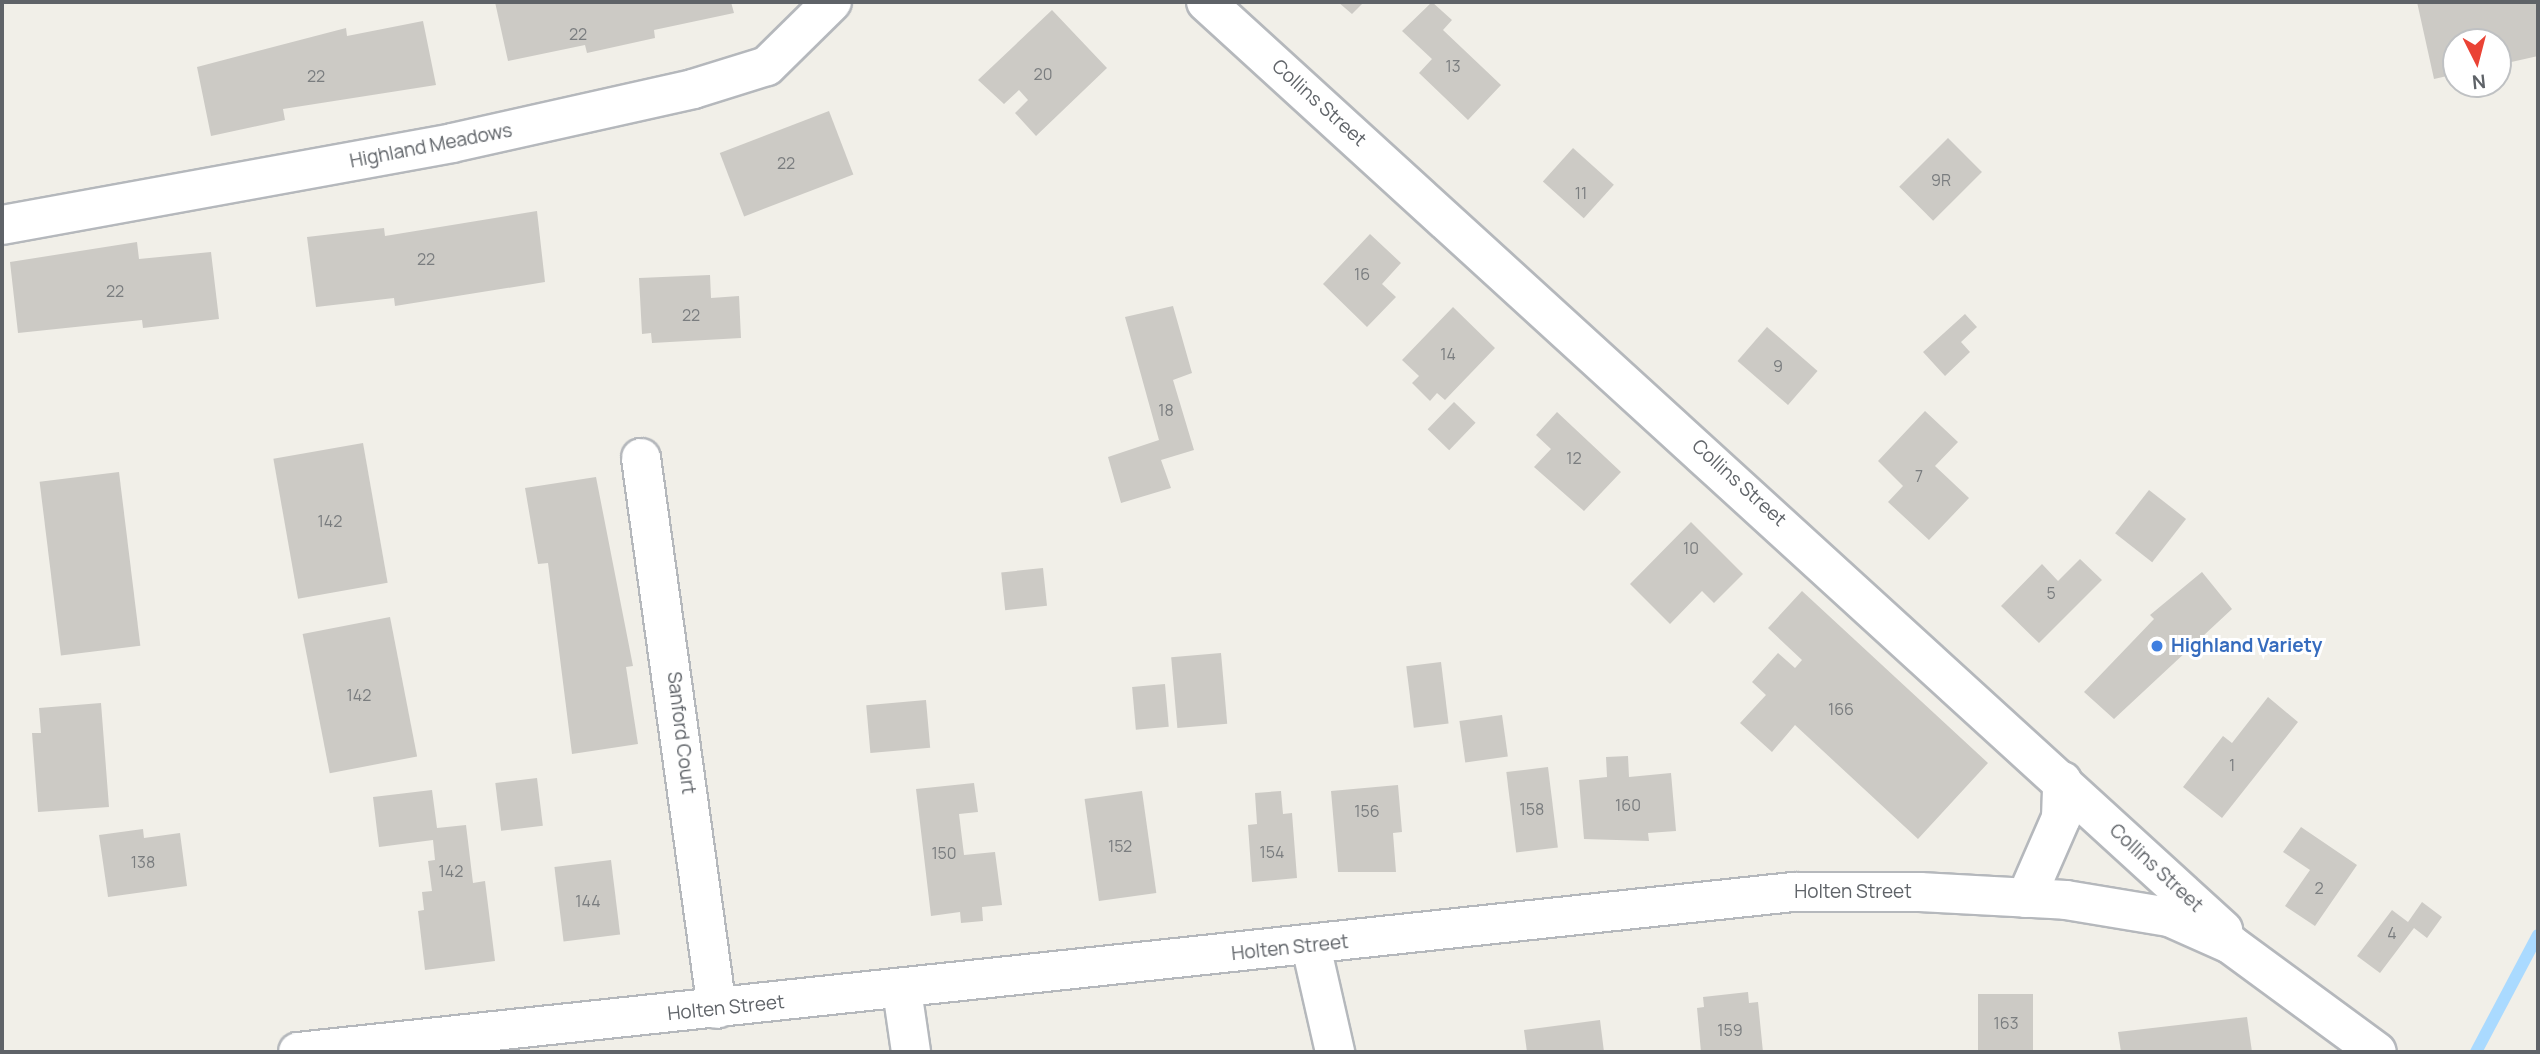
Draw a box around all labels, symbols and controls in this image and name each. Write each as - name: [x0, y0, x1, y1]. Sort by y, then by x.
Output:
- house number: 22: [569, 24, 587, 44]
- north arrow: [2442, 28, 2512, 98]
- street label: Collins Street: [1267, 55, 1371, 151]
- house number: 13: [1445, 56, 1461, 76]
- house number: 20: [1034, 64, 1052, 84]
- house number: 22: [307, 66, 325, 86]
- text: N: [2471, 68, 2487, 96]
- street label: Highland Meadows: [348, 119, 514, 173]
- house number: 22: [777, 153, 795, 173]
- house number: 9R: [1931, 170, 1951, 190]
- house number: 11: [1575, 183, 1587, 203]
- house number: 22: [417, 249, 435, 269]
- house number: 16: [1354, 264, 1370, 284]
- house number: 22: [106, 281, 124, 301]
- house number: 22: [682, 305, 700, 325]
- house number: 14: [1440, 344, 1456, 364]
- house number: 9: [1773, 356, 1783, 376]
- house number: 18: [1158, 400, 1174, 420]
- street label: Collins Street: [1687, 435, 1791, 531]
- house number: 12: [1566, 448, 1582, 468]
- house number: 7: [1915, 466, 1923, 486]
- house number: 142: [318, 511, 342, 531]
- house number: 10: [1683, 538, 1699, 558]
- house number: 5: [2046, 583, 2056, 603]
- place label: Highland Variety: [2171, 635, 2322, 657]
- marker: Highland Variety: [2149, 638, 2165, 654]
- street label: Sanford Court: [662, 670, 700, 796]
- house number: 142: [347, 685, 371, 705]
- house number: 166: [1828, 699, 1854, 719]
- house number: 1: [2229, 755, 2235, 775]
- house number: 160: [1615, 795, 1641, 815]
- house number: 158: [1520, 799, 1544, 819]
- house number: 156: [1354, 801, 1380, 821]
- street label: Collins Street: [2105, 819, 2207, 917]
- house number: 152: [1108, 836, 1132, 856]
- house number: 154: [1260, 842, 1284, 862]
- house number: 150: [931, 843, 957, 863]
- house number: 138: [131, 852, 155, 872]
- house number: 142: [439, 861, 463, 881]
- house number: 2: [2314, 878, 2324, 898]
- street label: Holten Street: [1794, 881, 1912, 903]
- house number: 144: [575, 891, 601, 911]
- house number: 4: [2387, 923, 2397, 943]
- street label: Holten Street: [1230, 931, 1350, 965]
- street label: Holten Street: [666, 991, 786, 1025]
- house number: 163: [1993, 1013, 2019, 1033]
- house number: 159: [1717, 1020, 1743, 1040]

